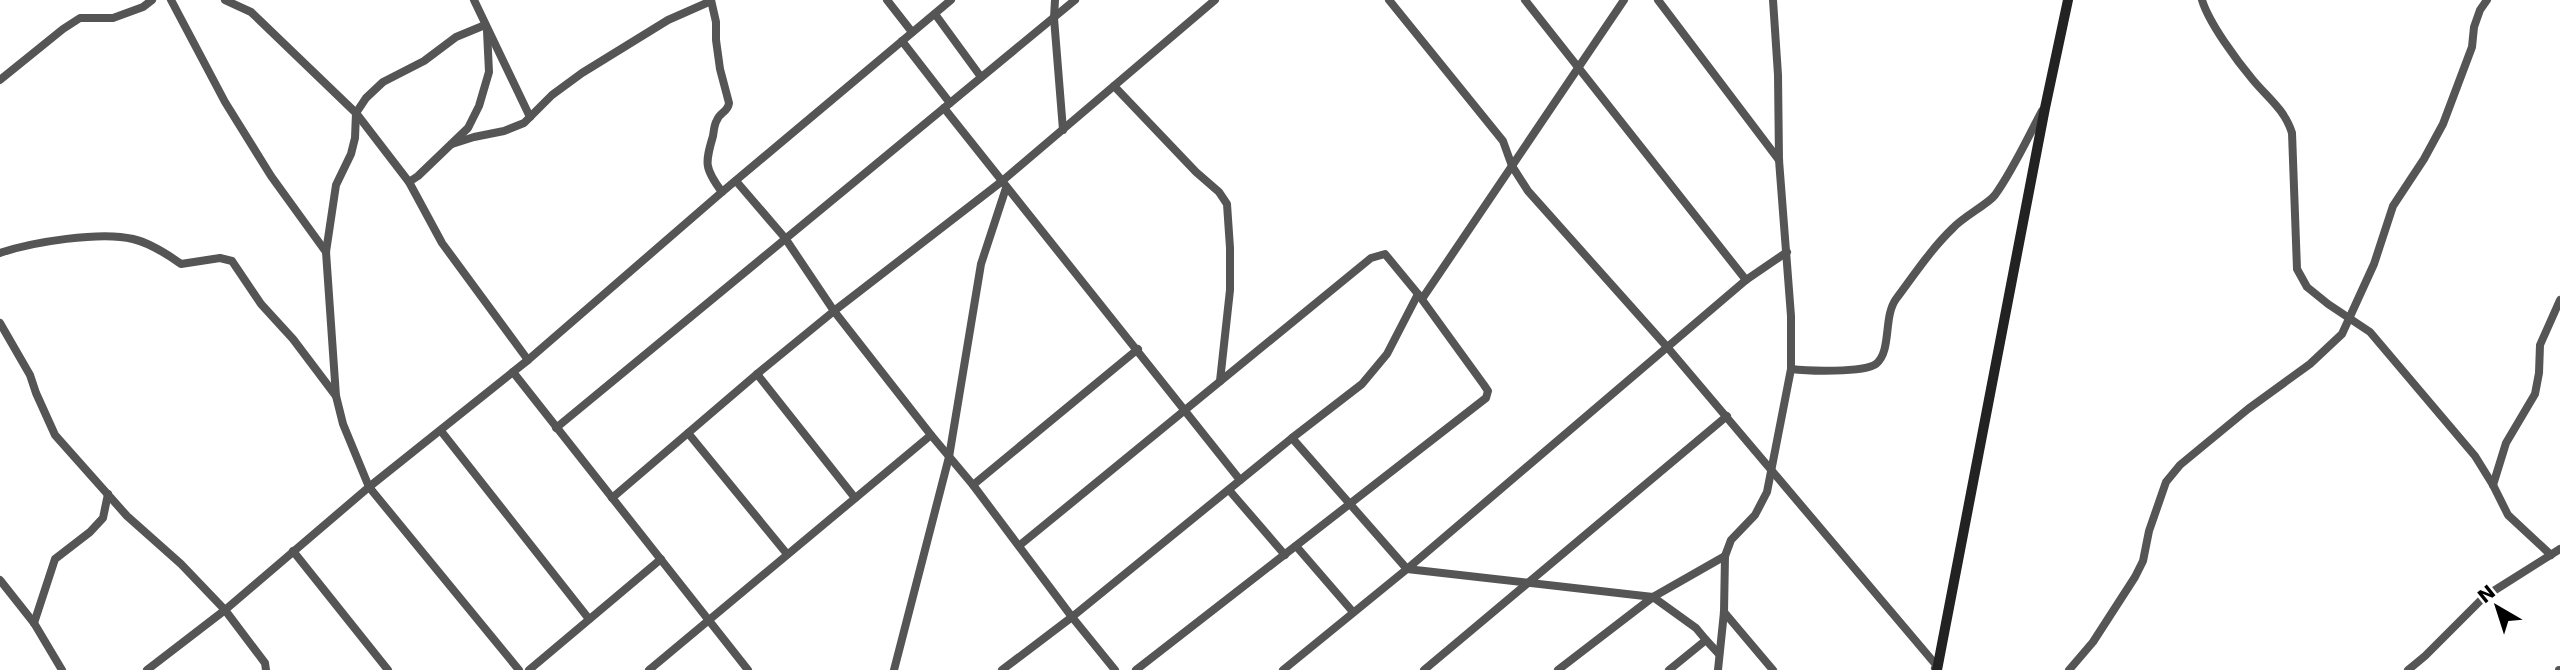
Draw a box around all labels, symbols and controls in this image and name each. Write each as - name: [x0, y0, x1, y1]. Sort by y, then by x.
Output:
- north arrow: [2462, 572, 2532, 642]
- text: N: [2473, 580, 2499, 607]

